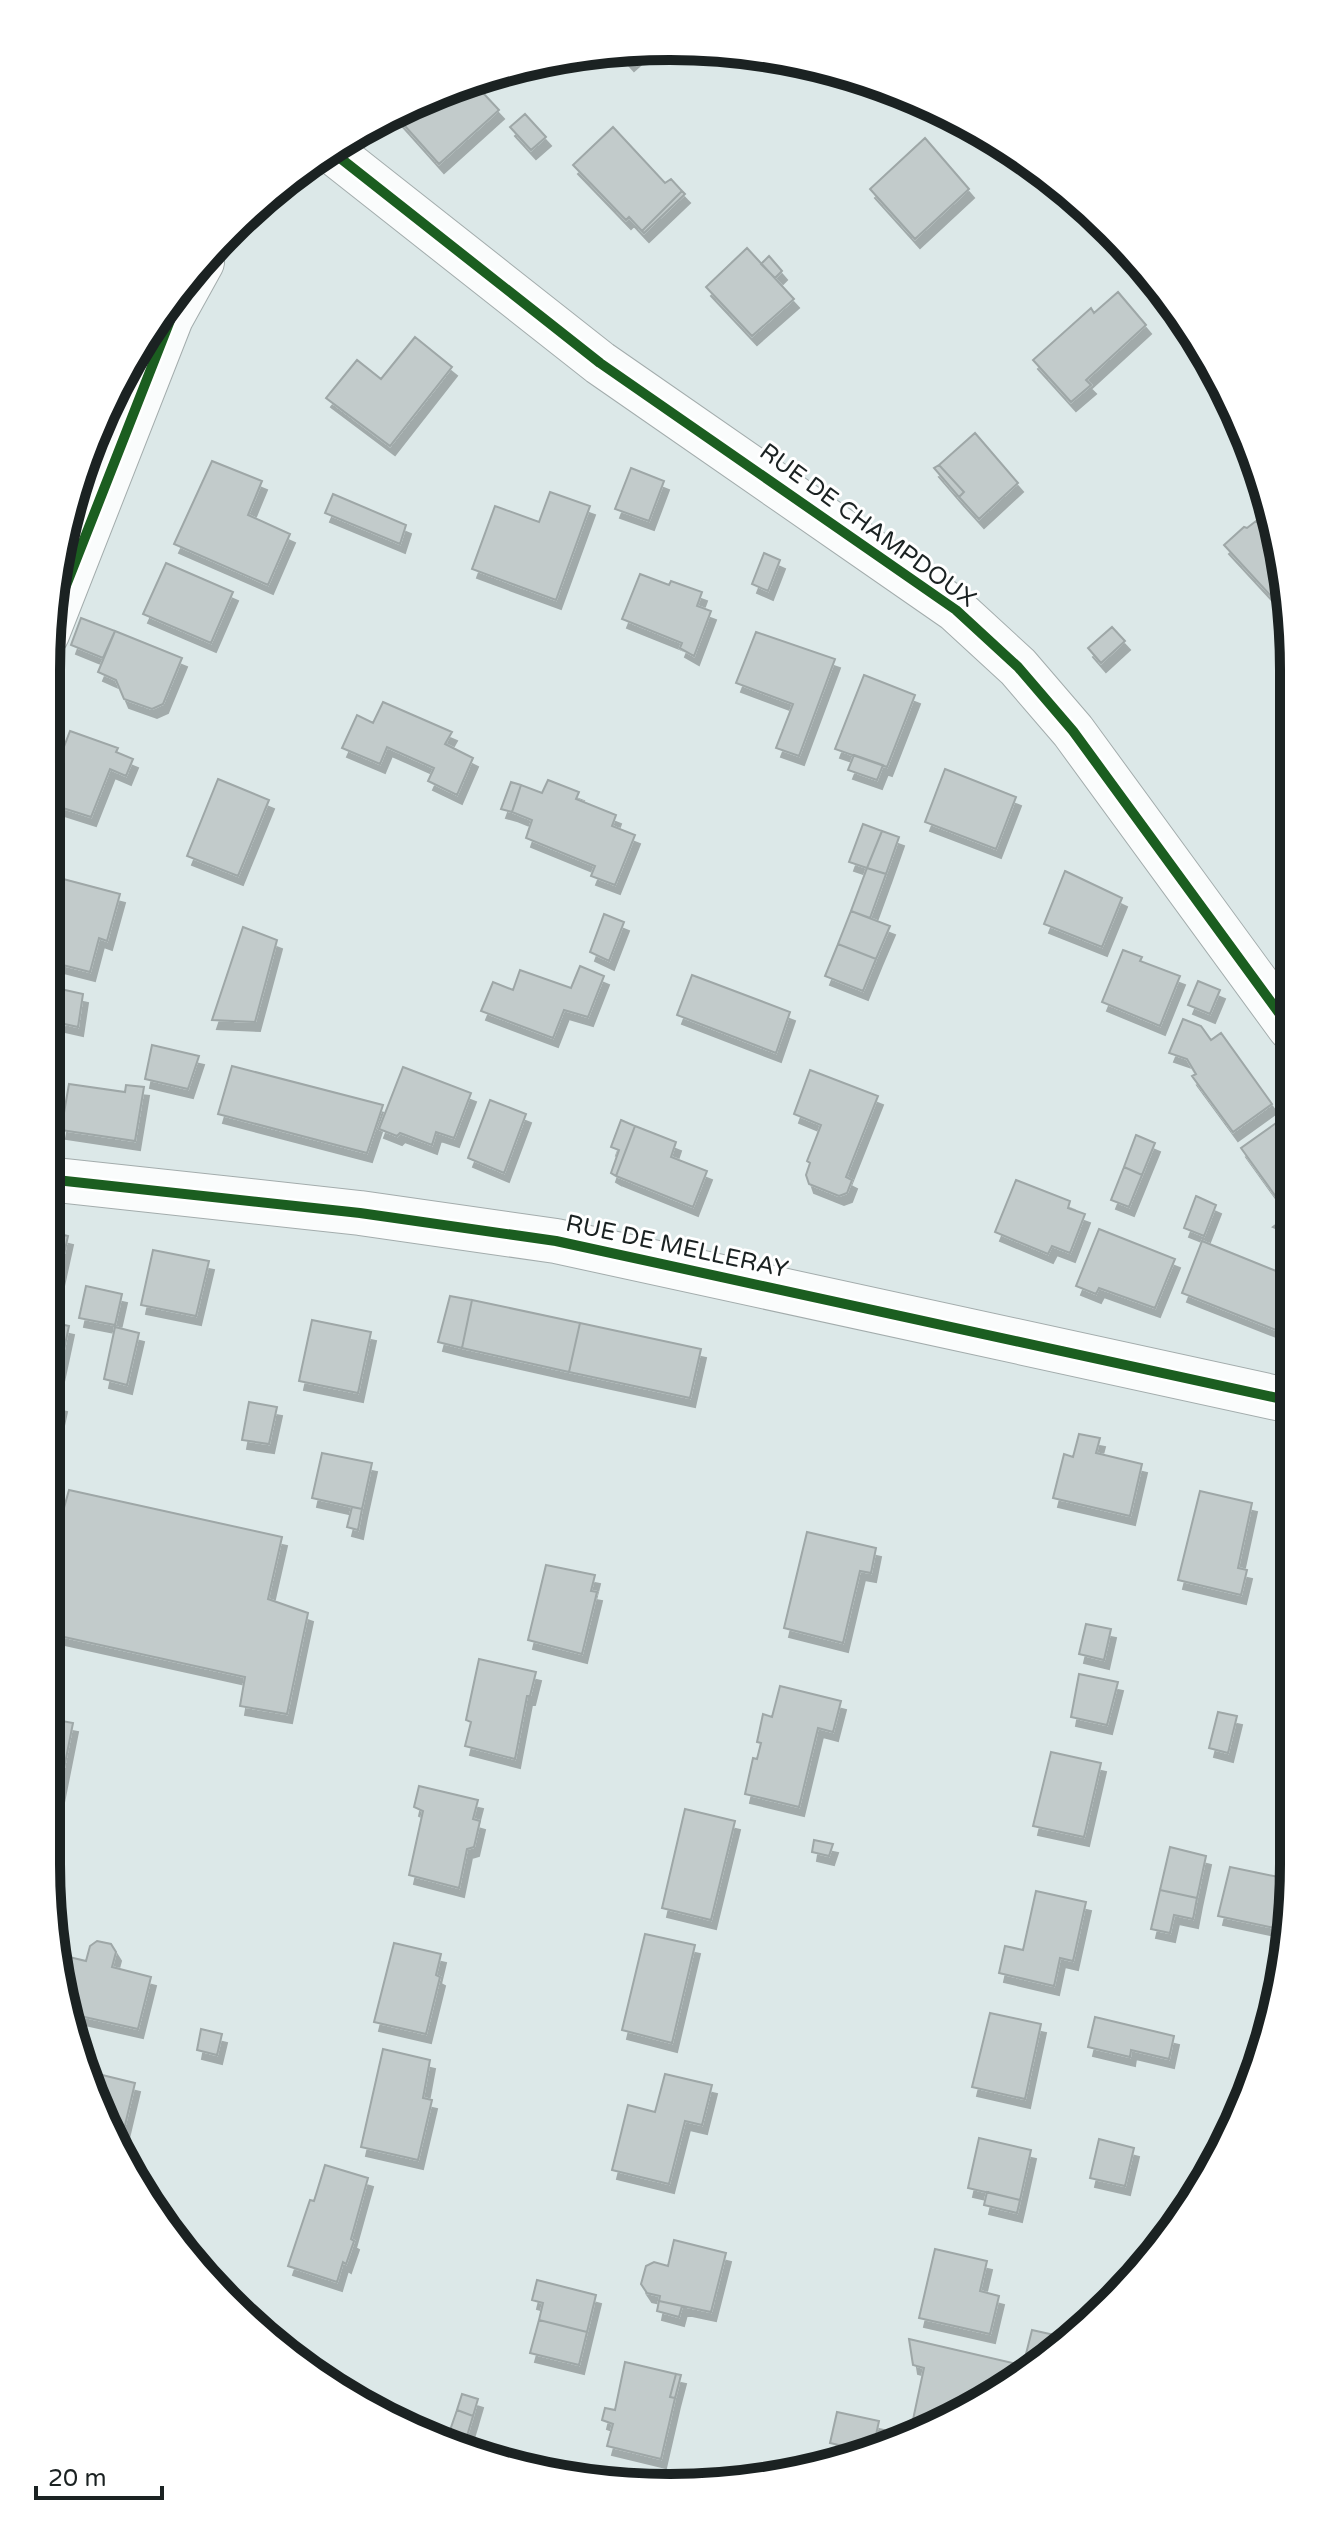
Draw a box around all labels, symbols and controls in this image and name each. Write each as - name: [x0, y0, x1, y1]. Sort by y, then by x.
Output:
- street label: RUE DE CHAMPDOUX: [754, 437, 981, 614]
- street label: RUE DE MELLERAY: [563, 1209, 791, 1284]
- scale bar: [36, 2450, 162, 2500]
- text: 20 m: [48, 2464, 106, 2493]

